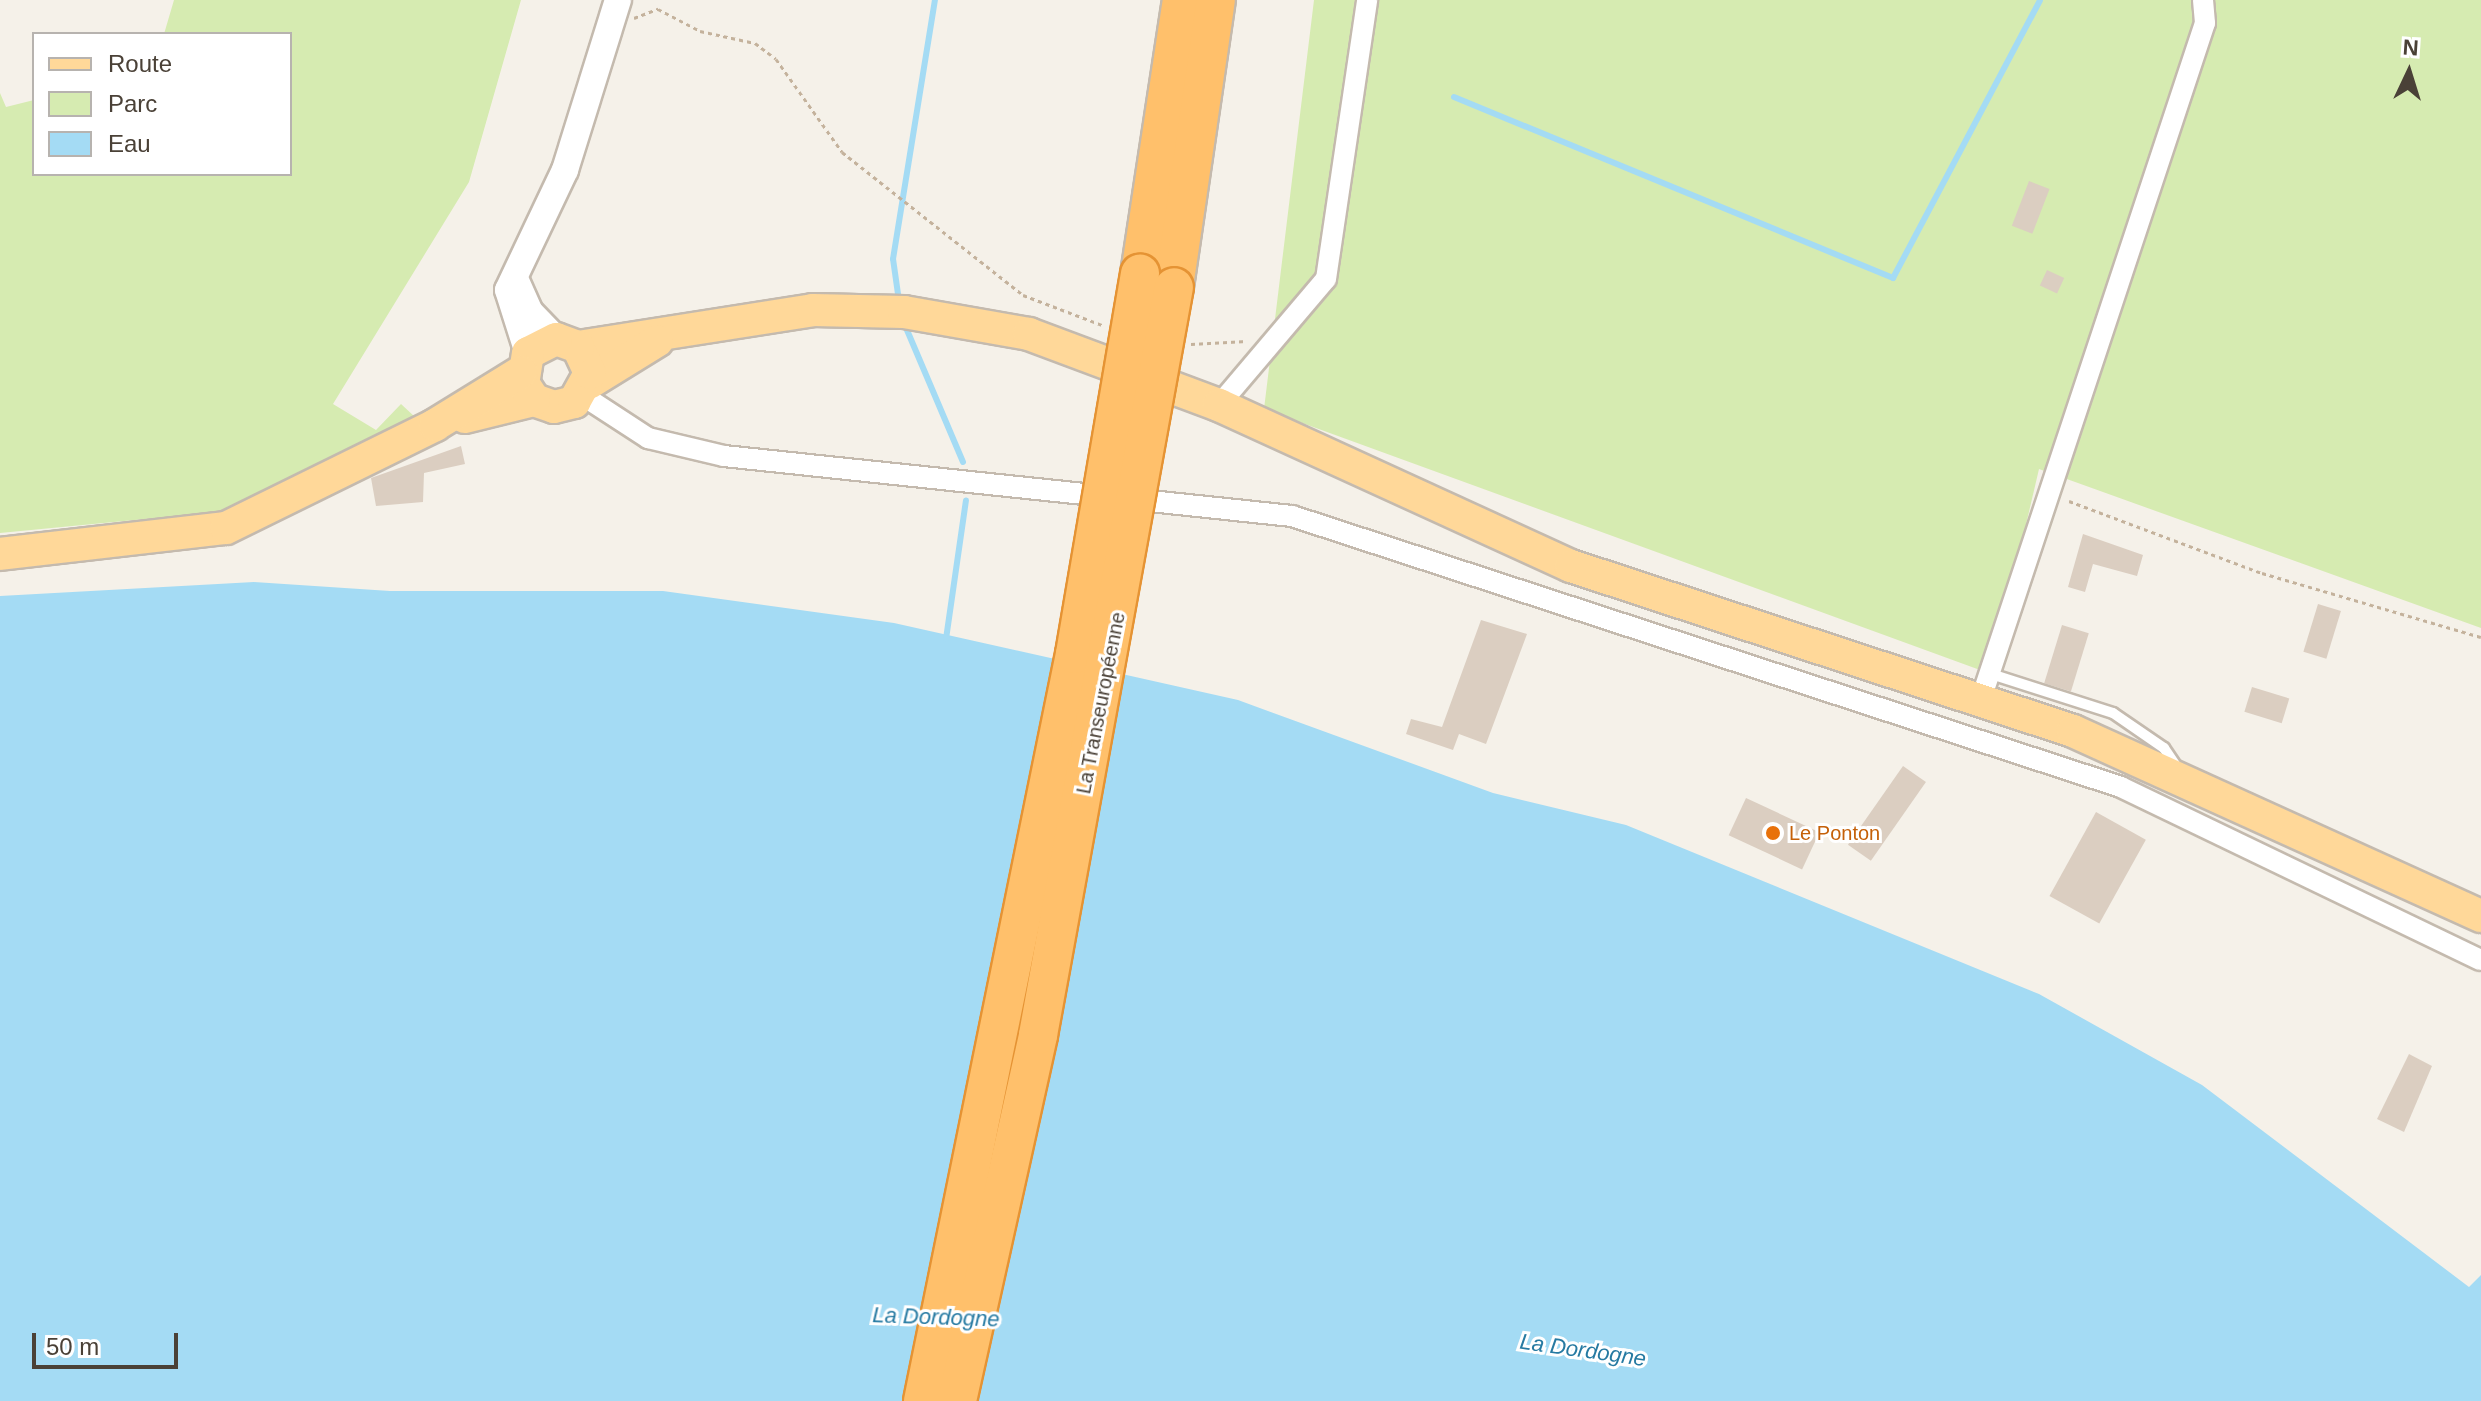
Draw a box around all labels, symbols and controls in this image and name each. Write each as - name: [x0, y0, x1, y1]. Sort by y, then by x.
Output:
- legend: [32, 32, 292, 176]
- north arrow: [2369, 32, 2449, 112]
- text: N: [2402, 35, 2419, 61]
- text: Route: [108, 50, 172, 77]
- text: Parc: [108, 90, 157, 117]
- text: Eau: [108, 130, 151, 157]
- street label: La Transeuropéenne: [1072, 610, 1130, 796]
- place label: Le Ponton: [1789, 821, 1880, 845]
- marker: Le Ponton: [1764, 824, 1782, 842]
- water label: La Dordogne: [872, 1302, 1000, 1332]
- scale bar: [36, 1317, 182, 1367]
- water label: La Dordogne: [1518, 1328, 1648, 1372]
- text: 50 m: [46, 1333, 99, 1360]

